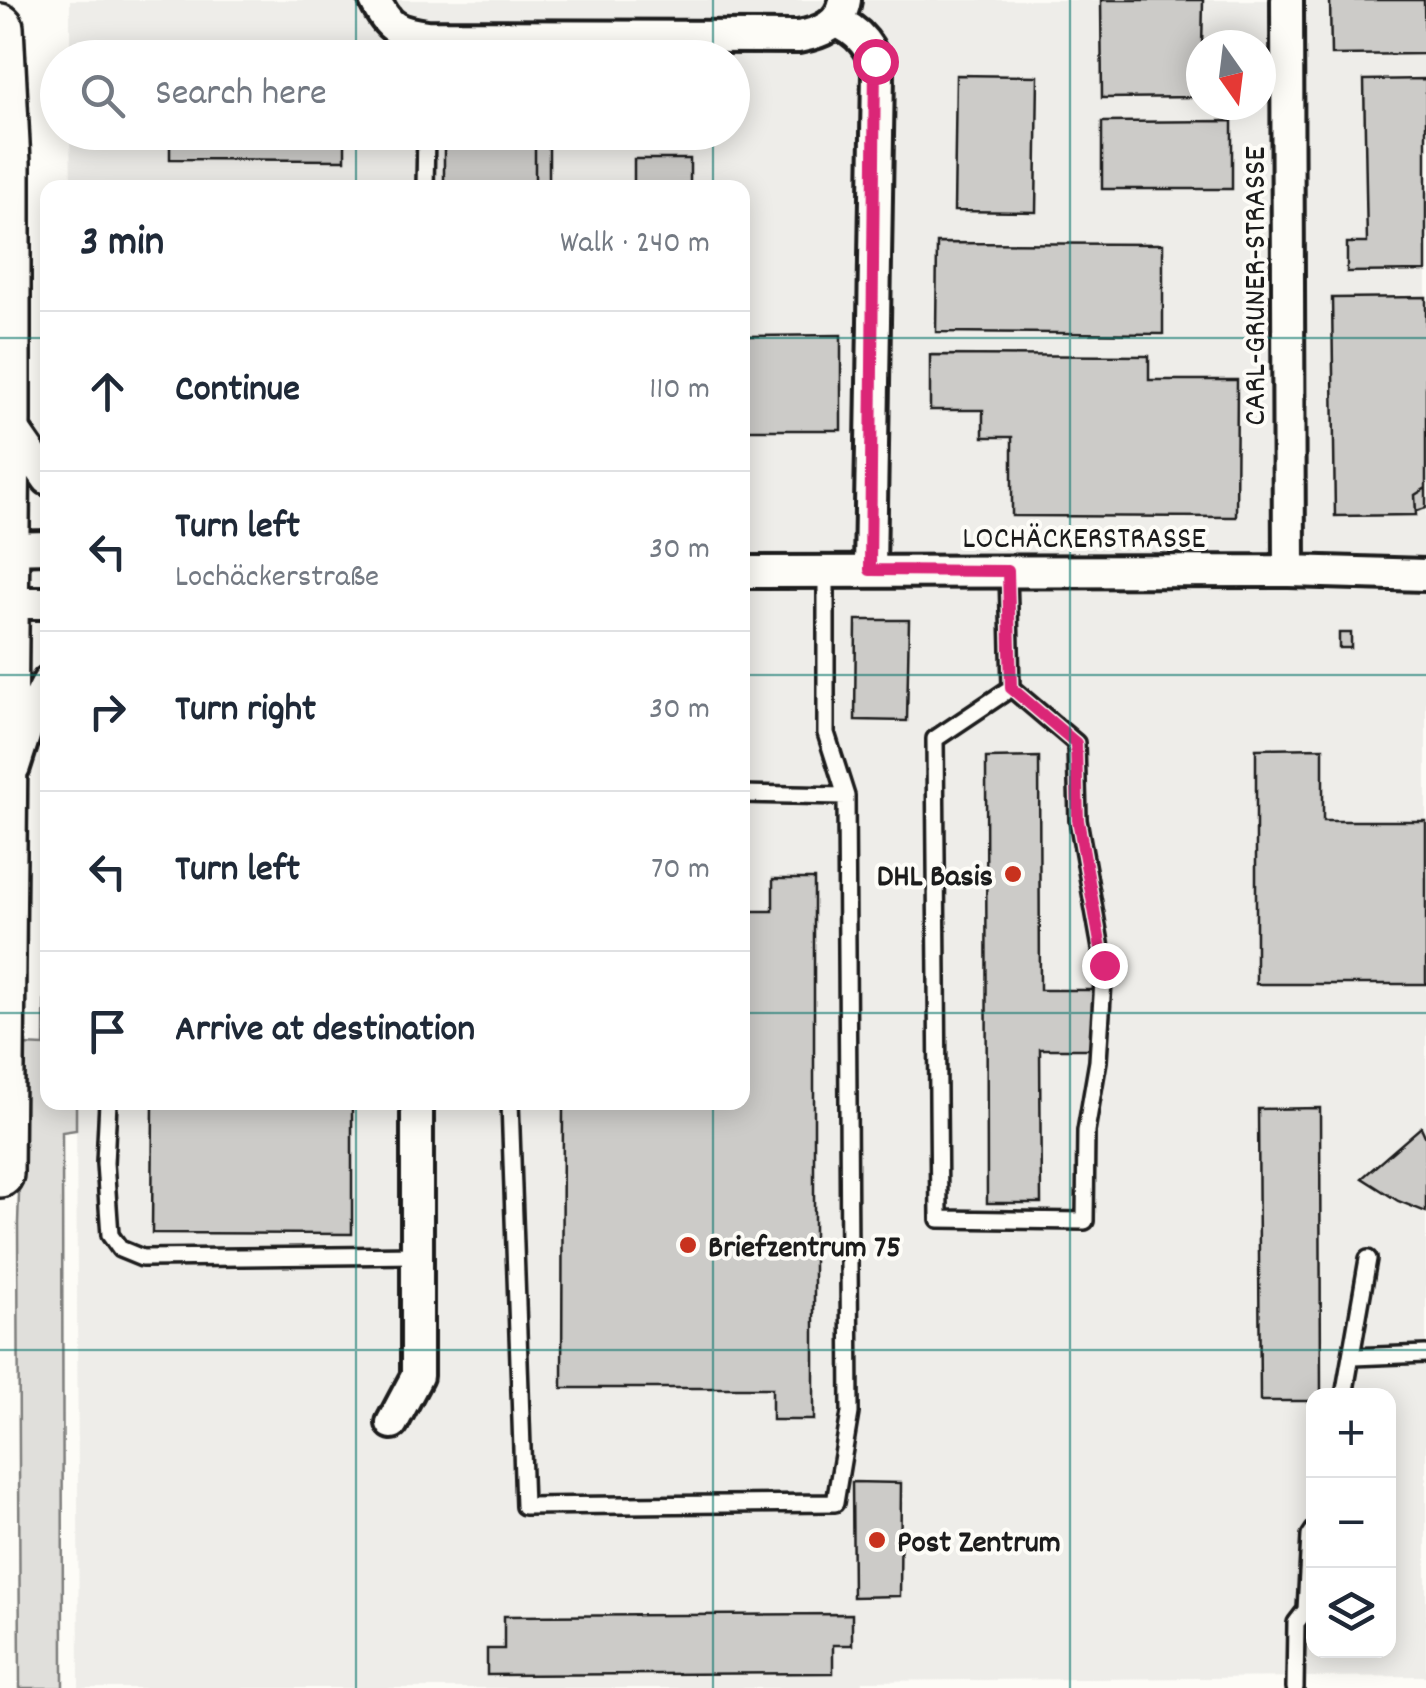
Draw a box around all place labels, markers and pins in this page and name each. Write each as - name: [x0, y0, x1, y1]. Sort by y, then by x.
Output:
- place label: DHL Basis: [877, 856, 993, 902]
- marker: DHL Basis: [1002, 863, 1024, 885]
- place label: Briefzentrum 75: [708, 1227, 901, 1273]
- marker: Briefzentrum 75: [677, 1234, 699, 1256]
- place label: Post Zentrum: [897, 1522, 1061, 1568]
- marker: Post Zentrum: [866, 1529, 888, 1551]

